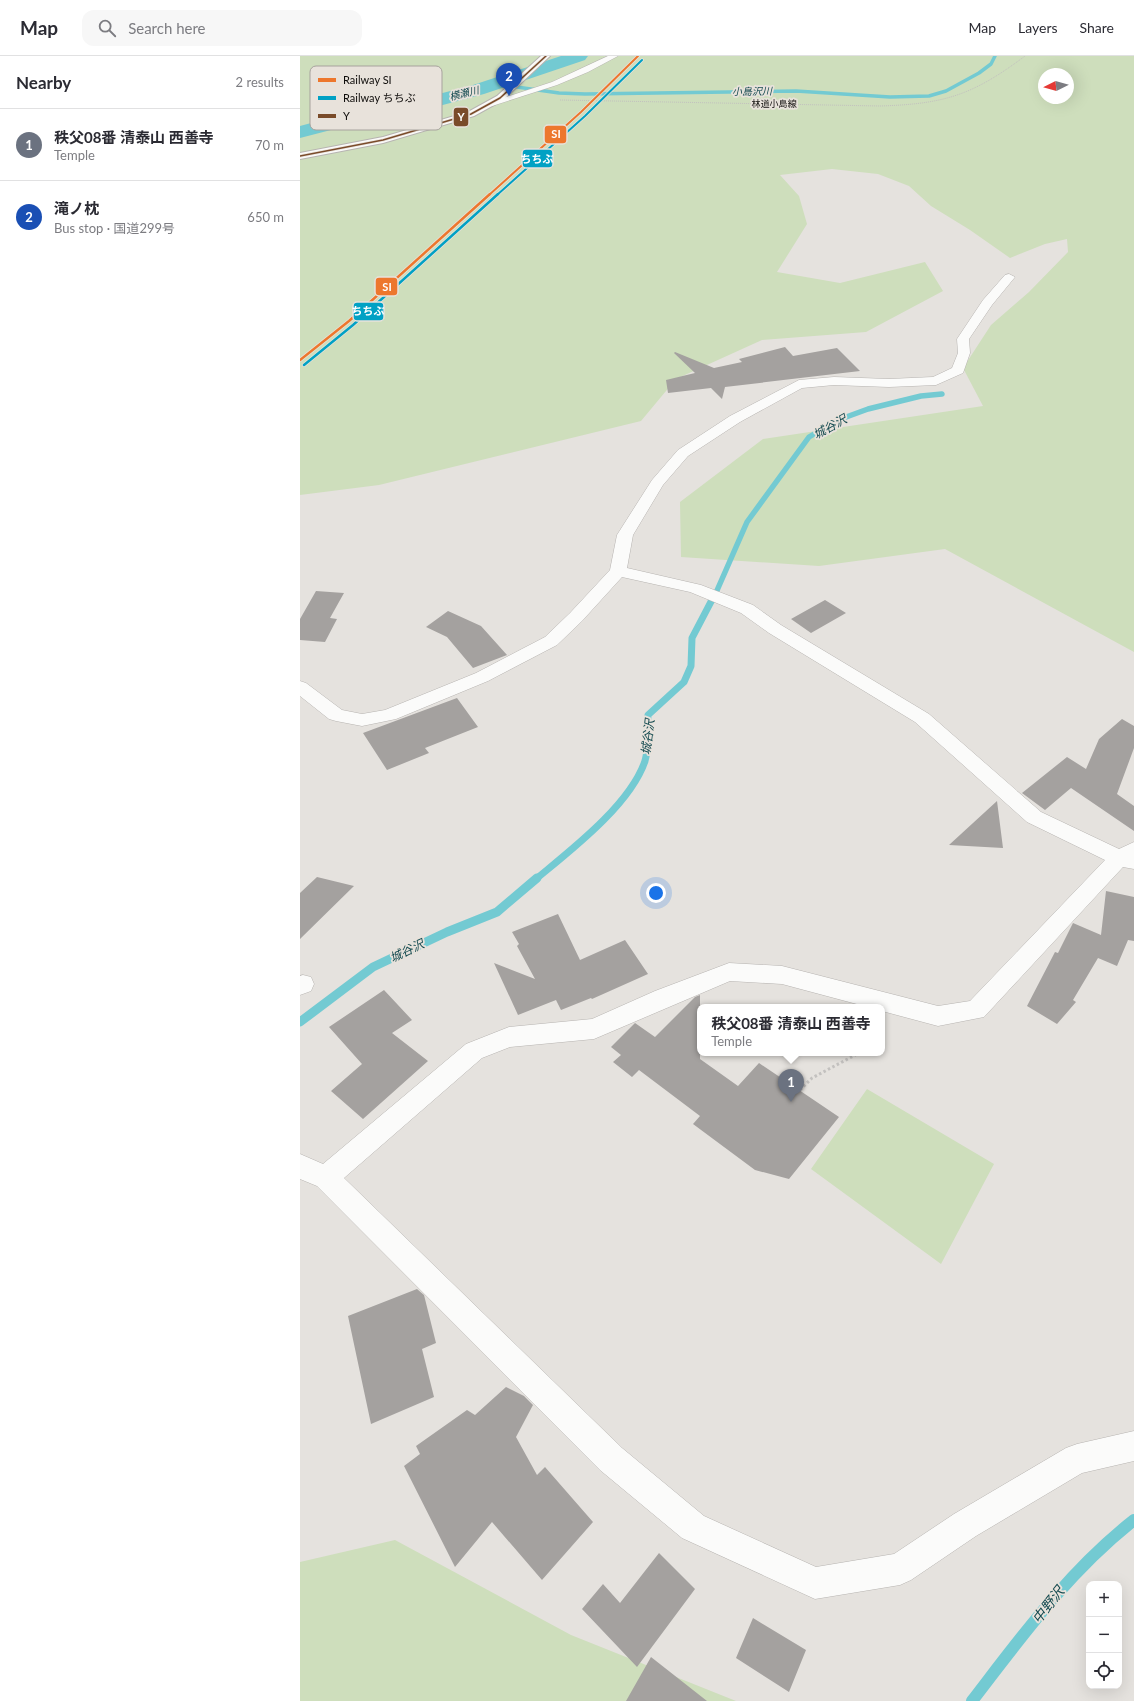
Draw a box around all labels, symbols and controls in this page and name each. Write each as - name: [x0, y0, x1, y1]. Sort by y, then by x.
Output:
- search box: [82, 10, 362, 46]
- text: Map: [20, 16, 58, 39]
- icon: search: [96, 17, 118, 39]
- text: Search here: [128, 19, 206, 37]
- text: Map: [968, 19, 996, 36]
- text: Layers: [1018, 19, 1058, 36]
- text: Share: [1080, 19, 1114, 36]
- pin: 2: [496, 63, 522, 96]
- legend: [310, 66, 442, 130]
- north arrow: [1038, 68, 1074, 104]
- text: Nearby: [16, 72, 71, 93]
- text: Railway SI: [343, 73, 392, 86]
- text: 2 results: [236, 74, 284, 90]
- water label: 横瀬川: [448, 83, 481, 102]
- water label: 小島沢川: [732, 85, 773, 97]
- text: Railway ちちぶ: [343, 91, 416, 104]
- street label: 林道小島線: [751, 98, 797, 109]
- line badge: Y: [453, 107, 469, 127]
- text: Y: [343, 109, 350, 122]
- text: Y: [456, 110, 465, 123]
- line badge: SI: [544, 125, 567, 144]
- text: SI: [551, 127, 561, 140]
- text: 秩父08番 清泰山 西善寺: [54, 128, 214, 146]
- text: 1: [25, 137, 33, 153]
- text: 70 m: [255, 137, 284, 153]
- text: Temple: [54, 147, 95, 163]
- line badge: ちちぶ: [522, 149, 553, 168]
- text: ちちぶ: [521, 152, 554, 165]
- text: 滝ノ枕: [54, 199, 99, 217]
- text: 2: [25, 209, 33, 225]
- text: 650 m: [247, 209, 284, 225]
- text: Bus stop · 国道299号: [54, 220, 175, 236]
- line badge: SI: [375, 277, 398, 296]
- text: SI: [382, 280, 392, 293]
- line badge: ちちぶ: [353, 302, 384, 321]
- text: ちちぶ: [352, 304, 385, 317]
- water label: 城谷沢: [810, 410, 851, 442]
- water label: 城谷沢: [638, 716, 657, 756]
- your location: [646, 883, 666, 903]
- water label: 城谷沢: [387, 935, 428, 965]
- popup: [697, 1004, 885, 1056]
- text: 秩父08番 清泰山 西善寺: [711, 1014, 871, 1032]
- text: Temple: [711, 1033, 752, 1049]
- pin: 1: [778, 1069, 804, 1102]
- water label: 中野沢: [1028, 1581, 1068, 1626]
- map controls: [1086, 1581, 1122, 1689]
- button: +: [1086, 1581, 1122, 1617]
- button: −: [1086, 1617, 1122, 1653]
- button: locate: [1086, 1653, 1122, 1689]

